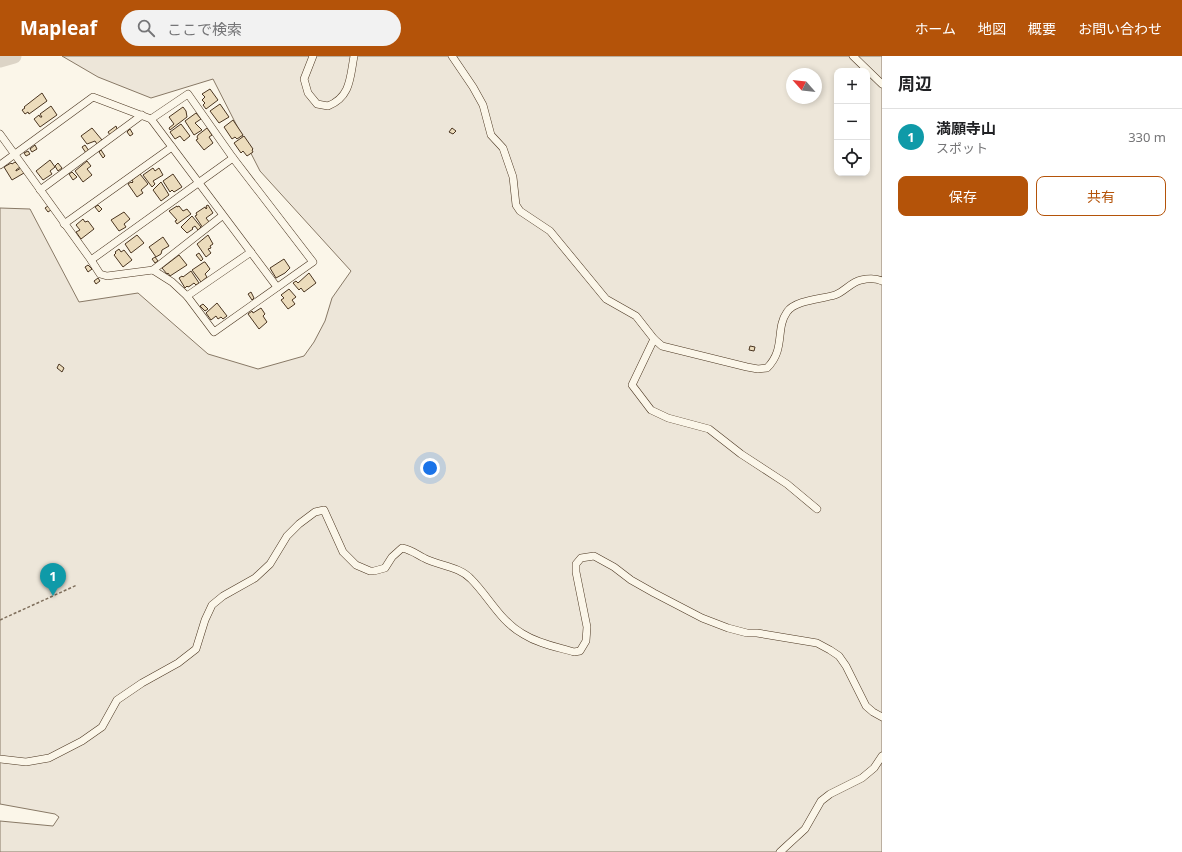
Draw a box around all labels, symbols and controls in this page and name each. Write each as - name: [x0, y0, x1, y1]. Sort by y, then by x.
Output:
- search box: [121, 10, 401, 46]
- text: Mapleaf: [20, 15, 97, 41]
- icon: search: [135, 17, 157, 39]
- text: ここで検索: [167, 19, 242, 39]
- text: ホーム: [914, 19, 956, 38]
- text: 地図: [978, 19, 1006, 38]
- text: 概要: [1028, 19, 1056, 38]
- text: お問い合わせ: [1078, 19, 1162, 38]
- north arrow: [786, 68, 822, 104]
- map controls: [834, 68, 870, 176]
- button: +: [834, 68, 870, 104]
- text: 周辺: [898, 72, 932, 95]
- button: −: [834, 104, 870, 140]
- text: 満願寺山: [936, 118, 996, 138]
- text: 1: [907, 128, 915, 146]
- text: 330 m: [1128, 128, 1166, 146]
- text: スポット: [936, 139, 988, 157]
- button: locate: [834, 140, 870, 176]
- button: 保存: [898, 176, 1028, 216]
- button: 共有: [1036, 176, 1166, 216]
- your location: [420, 458, 440, 478]
- pin: 1: [40, 563, 66, 596]

